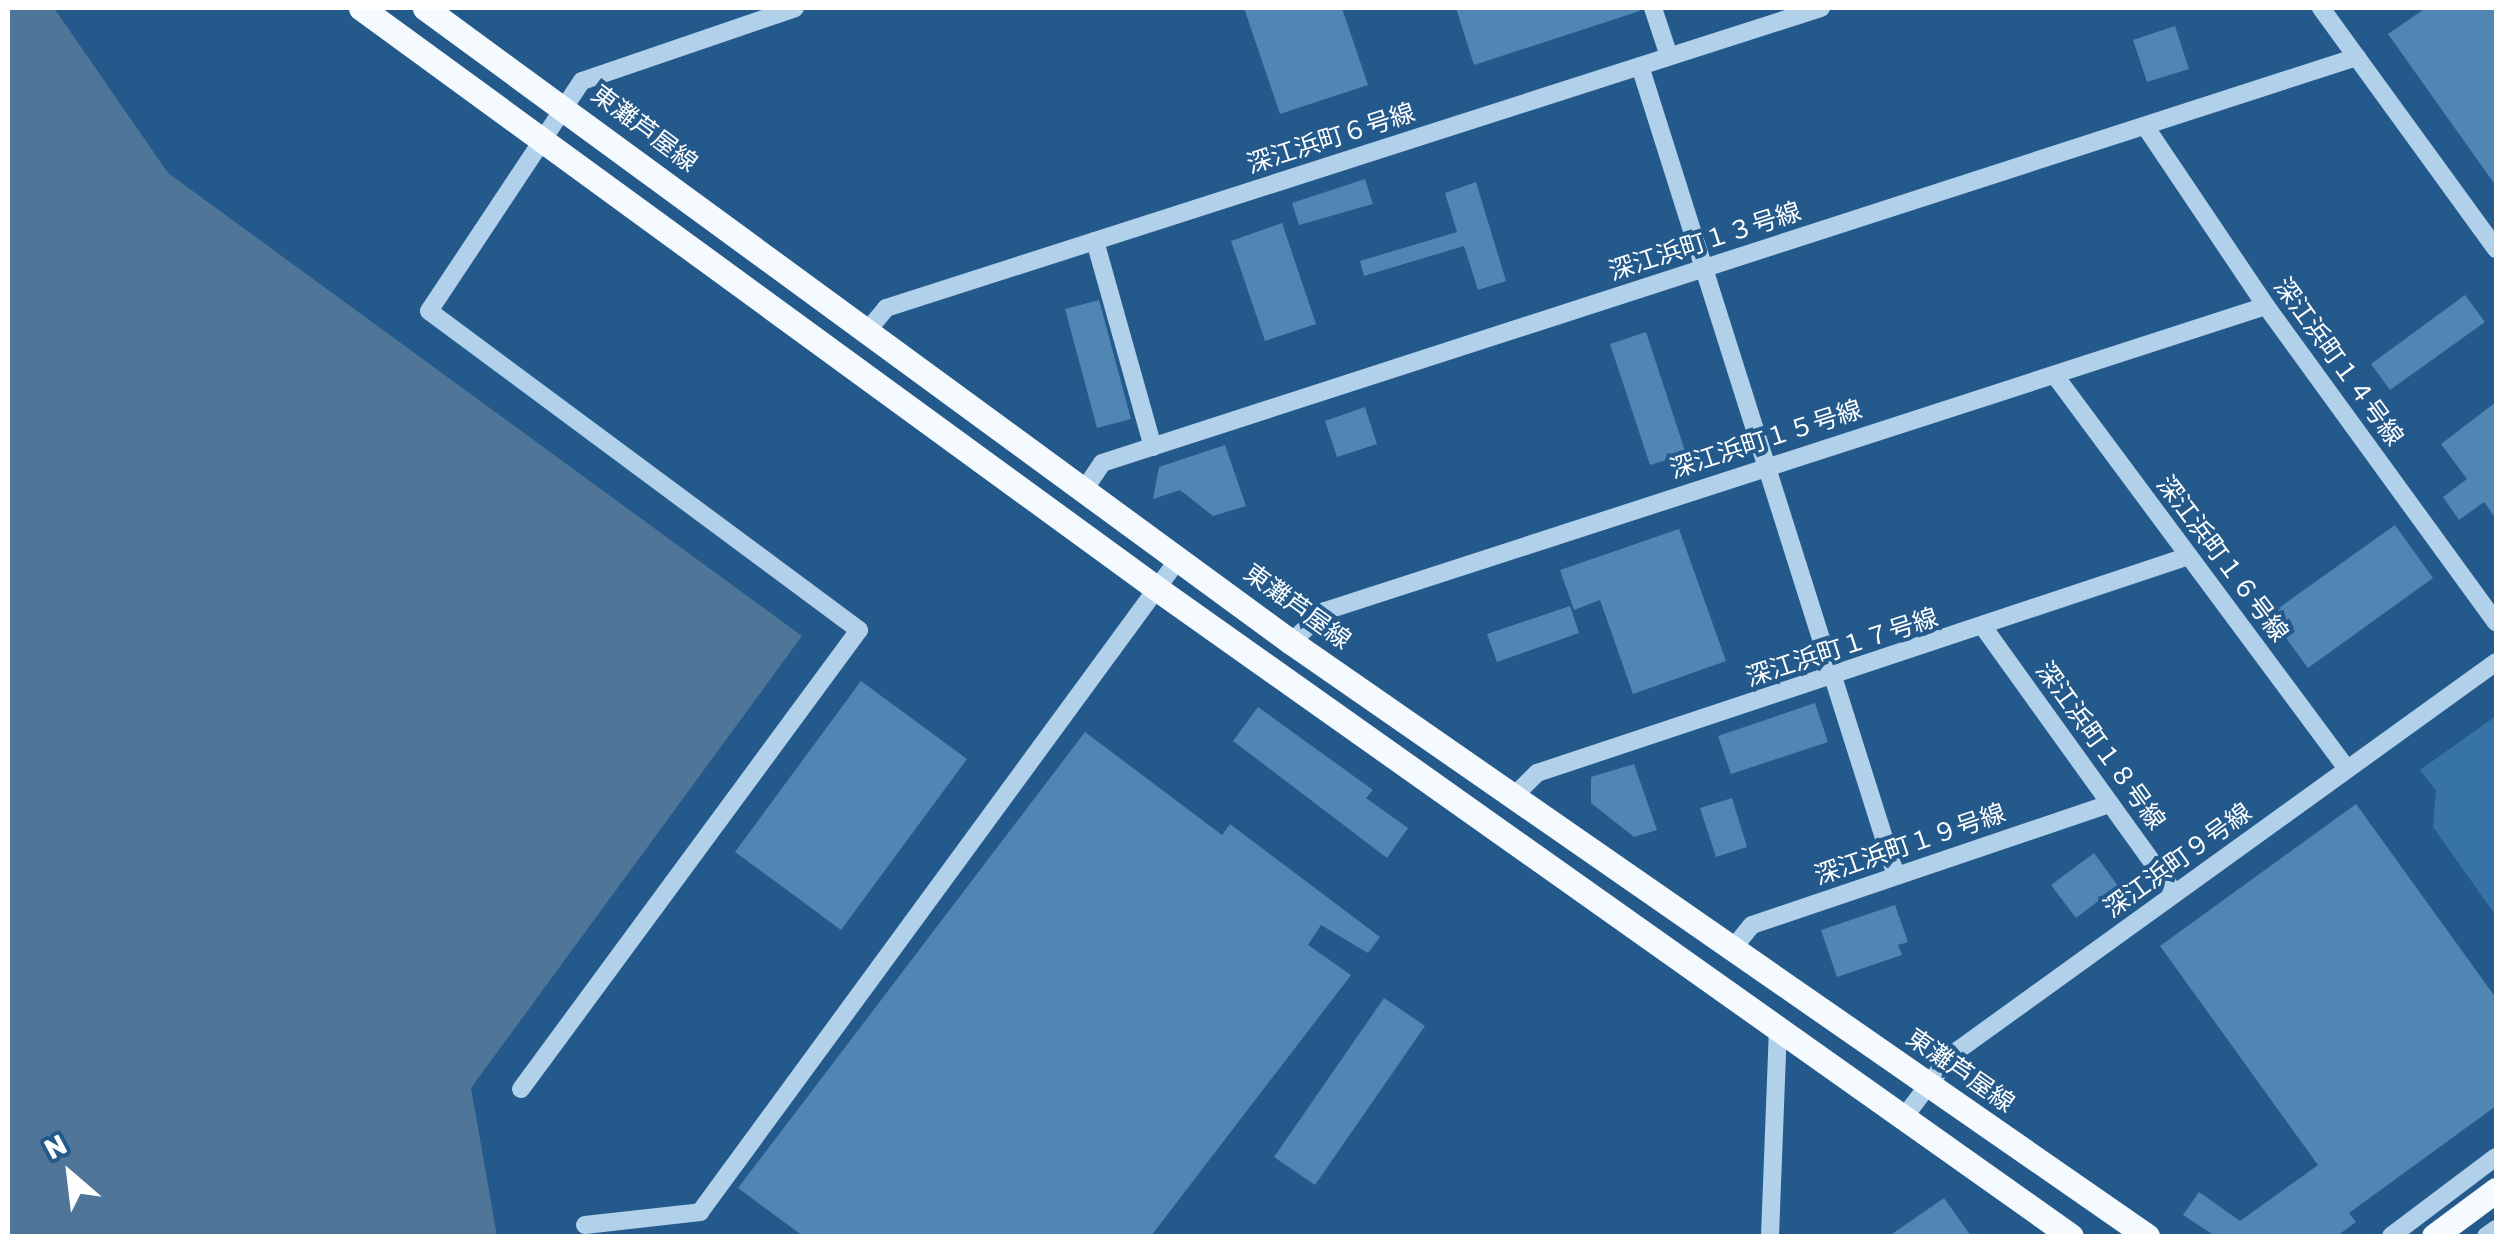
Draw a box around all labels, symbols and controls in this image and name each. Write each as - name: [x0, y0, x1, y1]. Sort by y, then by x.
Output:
- street label: 東灘芦屋線: [585, 79, 703, 179]
- street label: 深江浜町６号線: [1243, 98, 1419, 180]
- street label: 深江浜町１３号線: [1605, 197, 1805, 287]
- street label: 深江浜町１４号線: [2267, 272, 2409, 452]
- street label: 深江浜町１５号線: [1666, 395, 1866, 485]
- street label: 深江浜町１６号線: [2150, 470, 2294, 648]
- street label: 東灘芦屋線: [1238, 558, 1356, 656]
- street label: 深江浜町１７号線: [1742, 603, 1942, 693]
- street label: 深江浜町１８号線: [2029, 656, 2171, 836]
- street label: 深江浜町９号線: [2098, 797, 2258, 925]
- street label: 深江浜町１９号線: [1811, 798, 2009, 892]
- street label: 東灘芦屋線: [1900, 1023, 2020, 1119]
- north arrow: [20, 1124, 120, 1224]
- text: N: [39, 1128, 72, 1166]

